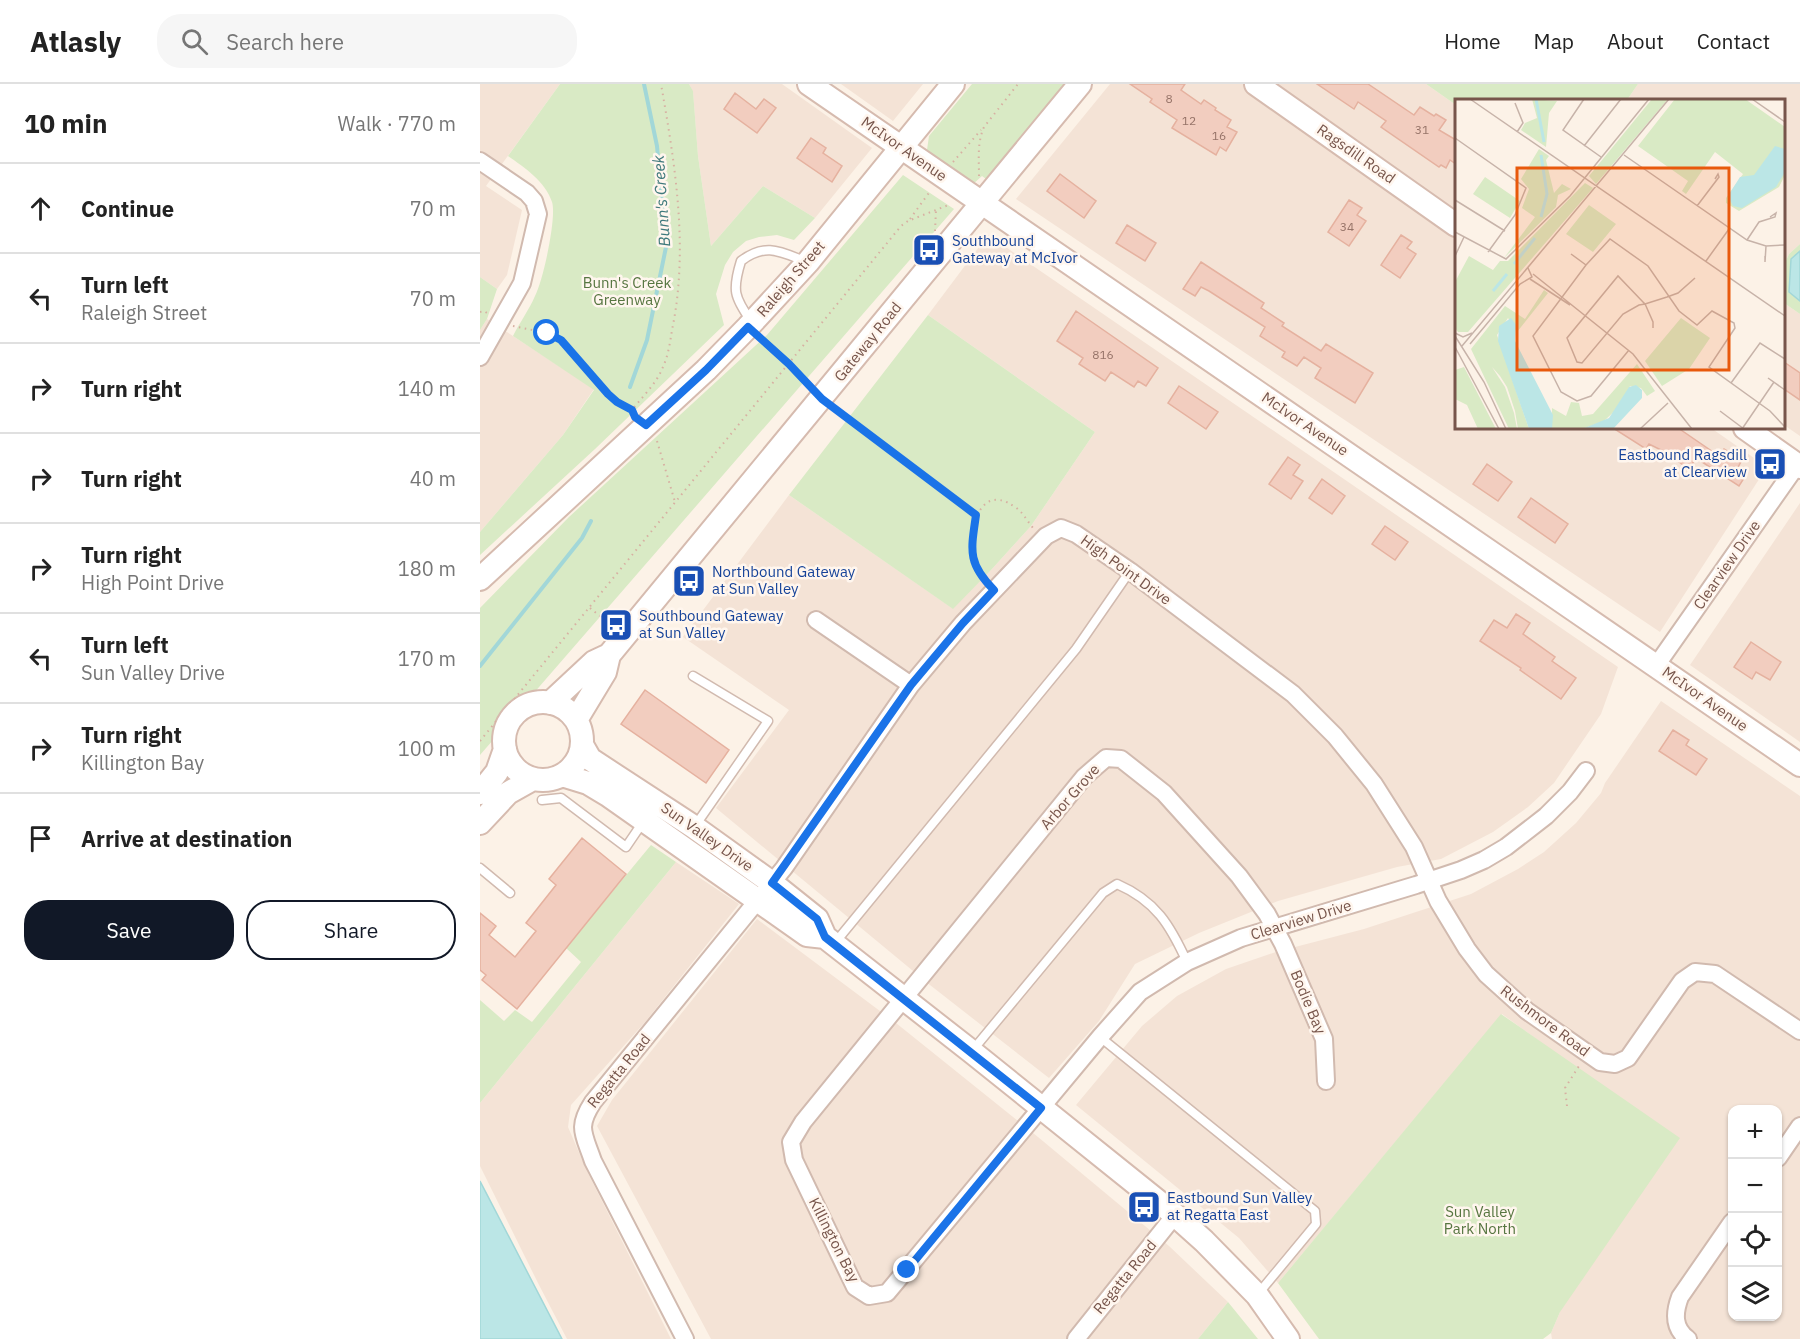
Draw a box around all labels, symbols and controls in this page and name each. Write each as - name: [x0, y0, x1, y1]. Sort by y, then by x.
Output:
- search box: [157, 14, 577, 68]
- text: Atlasly: [30, 23, 121, 60]
- icon: search: [178, 25, 211, 58]
- text: Search here: [226, 27, 344, 56]
- text: Home: [1444, 27, 1501, 55]
- text: Map: [1534, 27, 1574, 55]
- text: About: [1607, 27, 1664, 55]
- text: Contact: [1697, 27, 1770, 55]
- house number: 8: [1165, 91, 1173, 106]
- inset map: [1455, 99, 1785, 429]
- text: 10 min: [24, 106, 108, 140]
- text: Walk · 770 m: [338, 110, 456, 137]
- street label: McIvor Avenue: [858, 112, 951, 185]
- house number: 12: [1182, 113, 1196, 128]
- street label: Ragsdill Road: [1313, 120, 1399, 188]
- house number: 31: [1415, 122, 1429, 137]
- house number: 16: [1212, 128, 1226, 143]
- water label: Bunn's Creek: [648, 154, 674, 247]
- icon: ahead: [24, 192, 57, 225]
- text: Continue: [81, 194, 174, 223]
- text: 70 m: [410, 195, 456, 222]
- house number: 34: [1340, 219, 1354, 234]
- place label: Southbound Gateway at McIvor: [952, 231, 1078, 267]
- bus stop icon: Southbound Gateway at McIvor: [911, 232, 947, 268]
- street label: Raleigh Street: [752, 237, 829, 321]
- text: Turn left: [81, 270, 169, 299]
- park label: Bunn's Creek Greenway: [583, 273, 671, 309]
- icon: left: [24, 282, 57, 315]
- text: 70 m: [410, 285, 456, 312]
- street label: Gateway Road: [830, 298, 905, 385]
- text: Raleigh Street: [81, 299, 207, 326]
- route start: [533, 319, 559, 345]
- house number: 816: [1092, 347, 1114, 362]
- icon: right: [24, 372, 57, 405]
- text: Turn right: [81, 374, 182, 403]
- text: 140 m: [398, 375, 456, 402]
- street label: McIvor Avenue: [1258, 388, 1352, 460]
- place label: Eastbound Ragsdill at Clearview: [1618, 445, 1747, 481]
- bus stop icon: Eastbound Ragsdill at Clearview: [1752, 446, 1788, 482]
- icon: right: [24, 462, 57, 495]
- text: Turn right: [81, 464, 182, 493]
- text: 40 m: [410, 465, 456, 492]
- street label: Clearview Drive: [1689, 516, 1764, 613]
- street label: High Point Drive: [1077, 530, 1175, 609]
- text: Turn right: [81, 540, 182, 569]
- icon: right: [24, 552, 57, 585]
- text: 180 m: [398, 555, 456, 582]
- place label: Northbound Gateway at Sun Valley: [712, 562, 856, 598]
- bus stop icon: Northbound Gateway at Sun Valley: [671, 563, 707, 599]
- text: High Point Drive: [81, 569, 224, 596]
- place label: Southbound Gateway at Sun Valley: [639, 606, 784, 642]
- bus stop icon: Southbound Gateway at Sun Valley: [598, 607, 634, 643]
- text: Turn left: [81, 630, 169, 659]
- icon: left: [24, 642, 57, 675]
- text: 170 m: [398, 645, 456, 672]
- text: Sun Valley Drive: [81, 659, 225, 686]
- street label: McIvor Avenue: [1659, 662, 1752, 735]
- text: Turn right: [81, 720, 182, 749]
- icon: right: [24, 732, 57, 765]
- text: 100 m: [398, 735, 456, 762]
- text: Killington Bay: [81, 749, 204, 776]
- street label: Arbor Grove: [1036, 760, 1103, 833]
- street label: Sun Valley Drive: [658, 798, 757, 875]
- icon: arrive: [24, 822, 57, 855]
- text: Arrive at destination: [81, 824, 292, 853]
- street label: Clearview Drive: [1248, 895, 1354, 944]
- button: Save: [24, 900, 234, 960]
- button: Share: [246, 900, 456, 960]
- street label: Bodie Bay: [1287, 967, 1331, 1037]
- street label: Rushmore Road: [1497, 981, 1594, 1060]
- street label: Regatta Road: [583, 1030, 654, 1112]
- map controls: [1728, 1105, 1782, 1321]
- button: +: [1728, 1105, 1782, 1159]
- button: −: [1728, 1159, 1782, 1213]
- place label: Eastbound Sun Valley at Regatta East: [1167, 1188, 1313, 1224]
- bus stop icon: Eastbound Sun Valley at Regatta East: [1126, 1189, 1162, 1225]
- street label: Killington Bay: [805, 1194, 864, 1286]
- park label: Sun Valley Park North: [1444, 1202, 1516, 1238]
- button: locate: [1728, 1213, 1782, 1267]
- street label: Regatta Road: [1089, 1236, 1160, 1318]
- route end: [893, 1256, 919, 1282]
- button: layers: [1728, 1267, 1782, 1321]

